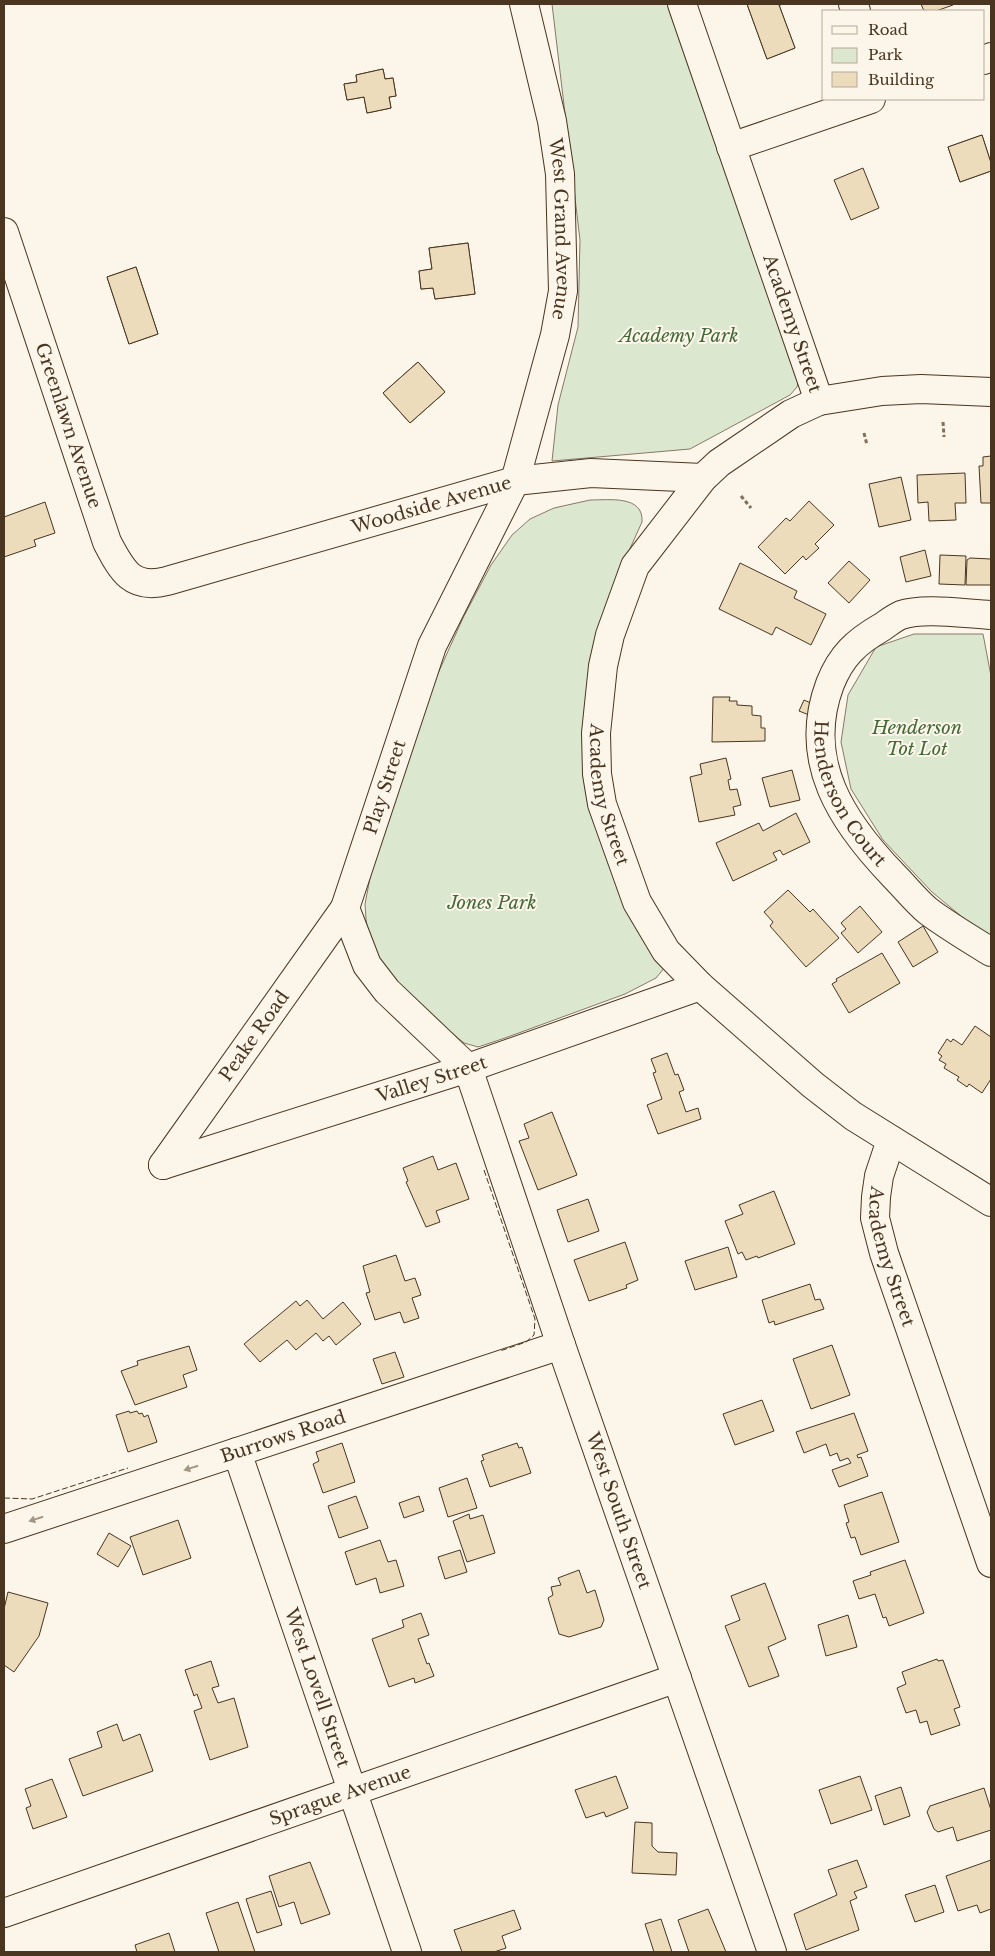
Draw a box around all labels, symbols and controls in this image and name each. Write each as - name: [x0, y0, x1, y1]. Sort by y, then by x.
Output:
- legend: [822, 10, 985, 100]
- text: Road: [868, 20, 908, 39]
- text: Park: [868, 45, 904, 64]
- text: Building: [868, 70, 935, 89]
- street label: West Grand Avenue: [544, 136, 575, 322]
- street label: Academy Street: [758, 250, 826, 396]
- park label: Academy Park: [617, 325, 739, 347]
- street label: Greenlawn Avenue: [31, 340, 106, 511]
- street label: Woodside Avenue: [348, 472, 514, 539]
- park label: Henderson Tot Lot: [871, 717, 962, 760]
- street label: Henderson Court: [809, 720, 891, 871]
- street label: Academy Street: [584, 722, 634, 869]
- street label: Play Street: [359, 737, 411, 837]
- park label: Jones Park: [446, 892, 537, 914]
- street label: Peake Road: [215, 986, 294, 1086]
- street label: Valley Street: [373, 1051, 490, 1108]
- street label: Academy Street: [864, 1184, 920, 1330]
- street label: Burrows Road: [218, 1406, 349, 1468]
- street label: West South Street: [581, 1428, 656, 1592]
- one-way arrow: [183, 1464, 198, 1472]
- one-way arrow: [29, 1515, 44, 1523]
- street label: West Lovell Street: [280, 1604, 354, 1770]
- street label: Sprague Avenue: [266, 1761, 414, 1831]

